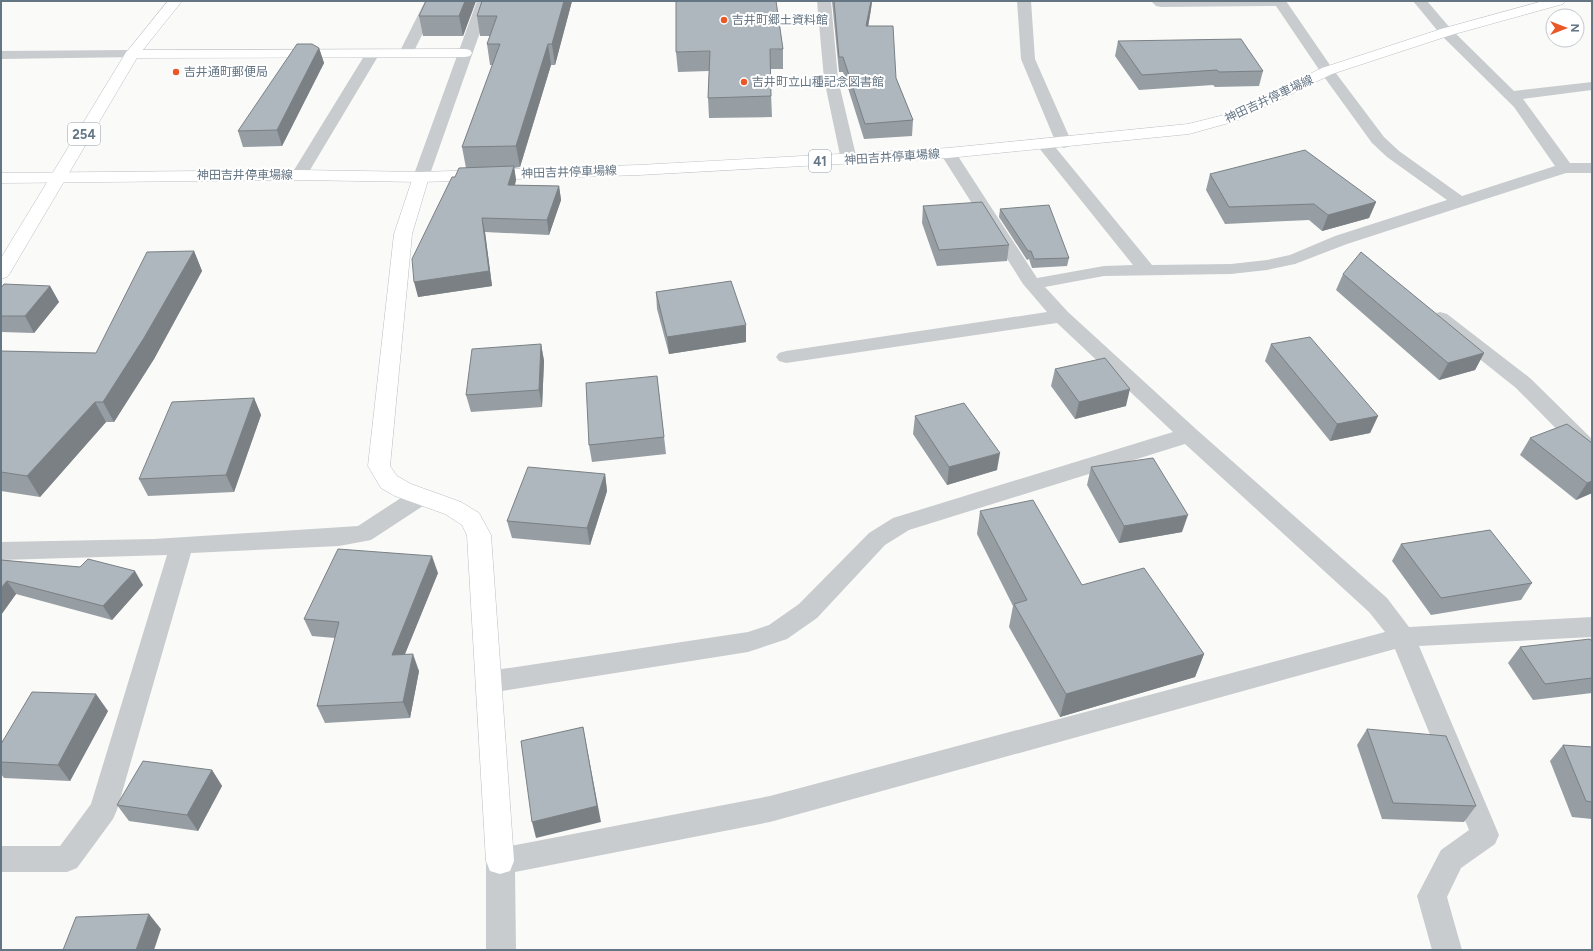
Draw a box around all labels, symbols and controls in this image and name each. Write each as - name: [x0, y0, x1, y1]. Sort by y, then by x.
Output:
- north arrow: [1545, 8, 1585, 48]
- place label: 吉井町郷土資料館: [732, 13, 828, 27]
- marker: 吉井町郷土資料館: [719, 15, 729, 25]
- text: N: [1568, 24, 1581, 32]
- place label: 吉井通町郵便局: [184, 65, 268, 79]
- marker: 吉井通町郵便局: [171, 67, 181, 77]
- street label: 神田吉井停車場線: [1223, 72, 1315, 126]
- place label: 吉井町立山種記念図書館: [752, 75, 884, 89]
- marker: 吉井町立山種記念図書館: [739, 77, 749, 87]
- road number: 254: [68, 123, 100, 145]
- street label: 神田吉井停車場線: [844, 147, 940, 167]
- road number: 41: [809, 150, 831, 172]
- street label: 神田吉井停車場線: [521, 163, 617, 181]
- street label: 神田吉井停車場線: [197, 168, 293, 182]

